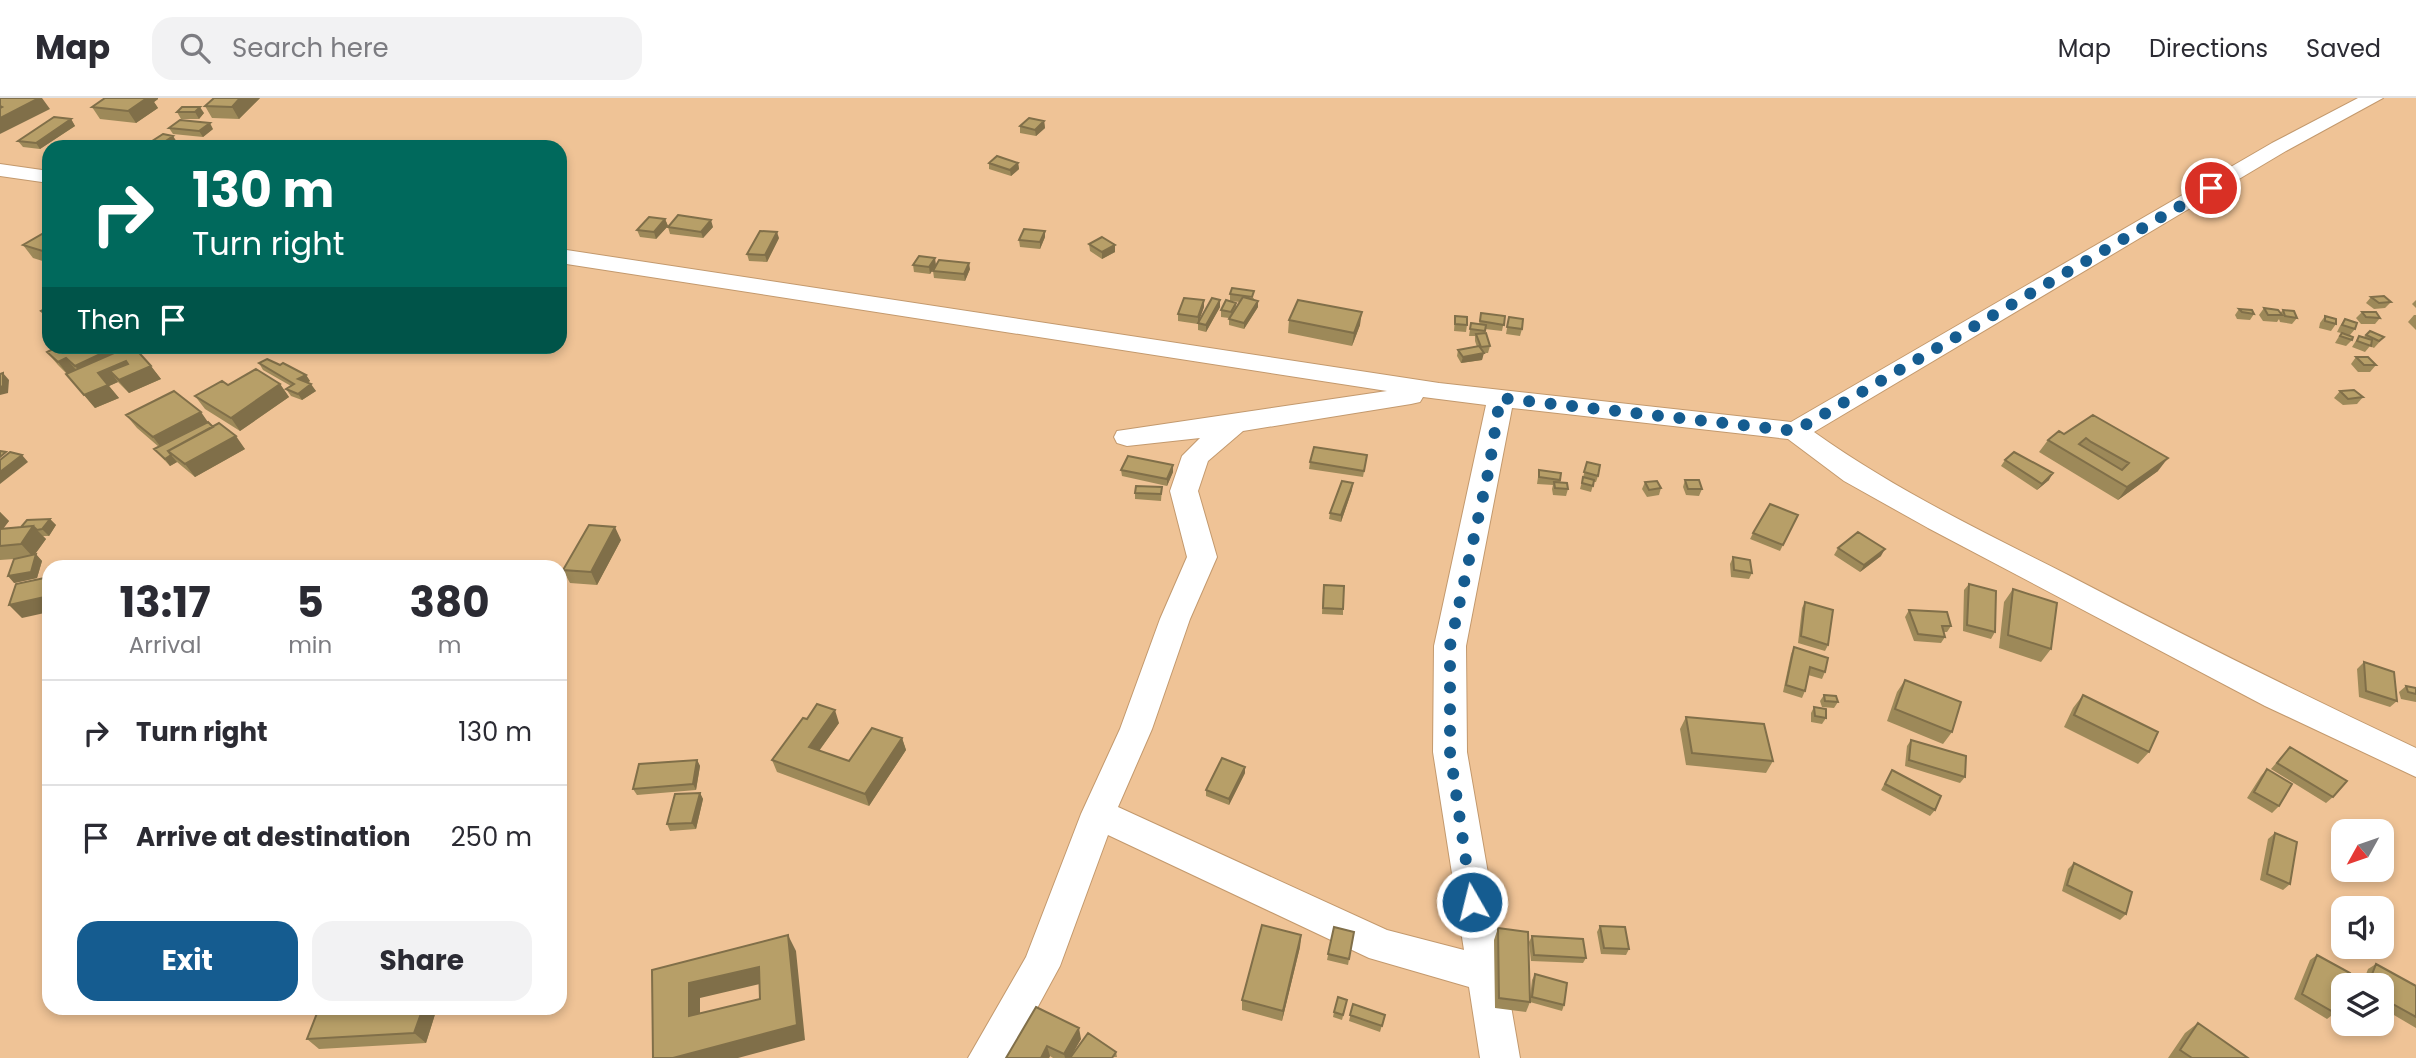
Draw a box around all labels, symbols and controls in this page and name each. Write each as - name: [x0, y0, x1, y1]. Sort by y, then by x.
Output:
- search box: [152, 17, 642, 80]
- text: Map: [35, 24, 110, 71]
- icon: search: [176, 29, 214, 67]
- text: Search here: [232, 30, 389, 66]
- text: Map: [2058, 32, 2111, 65]
- text: Directions: [2149, 32, 2268, 65]
- text: Saved: [2306, 32, 2381, 65]
- text: 130 m: [192, 156, 334, 224]
- pin: [2181, 158, 2241, 218]
- icon: right: [77, 168, 168, 259]
- icon: arrive: [2192, 169, 2230, 207]
- text: Turn right: [192, 221, 344, 266]
- icon: arrive: [154, 301, 192, 339]
- text: Then: [77, 302, 140, 338]
- text: 13:17: [119, 573, 211, 632]
- text: 5: [297, 573, 324, 632]
- text: 380: [410, 573, 490, 632]
- text: Arrival: [129, 629, 201, 661]
- text: min: [288, 629, 332, 661]
- text: m: [438, 629, 461, 661]
- icon: right: [77, 714, 115, 752]
- text: Turn right: [136, 714, 268, 750]
- text: 130 m: [458, 714, 532, 750]
- icon: arrive: [77, 819, 115, 857]
- text: Arrive at destination: [136, 819, 411, 855]
- text: 250 m: [451, 819, 532, 855]
- north arrow: [2331, 819, 2394, 882]
- map controls: [2331, 819, 2394, 1036]
- position arrow: [1435, 865, 1509, 939]
- button: sound: [2331, 896, 2394, 959]
- button: Exit: [77, 921, 298, 1001]
- button: Share: [312, 921, 532, 1001]
- button: layers: [2331, 973, 2394, 1036]

